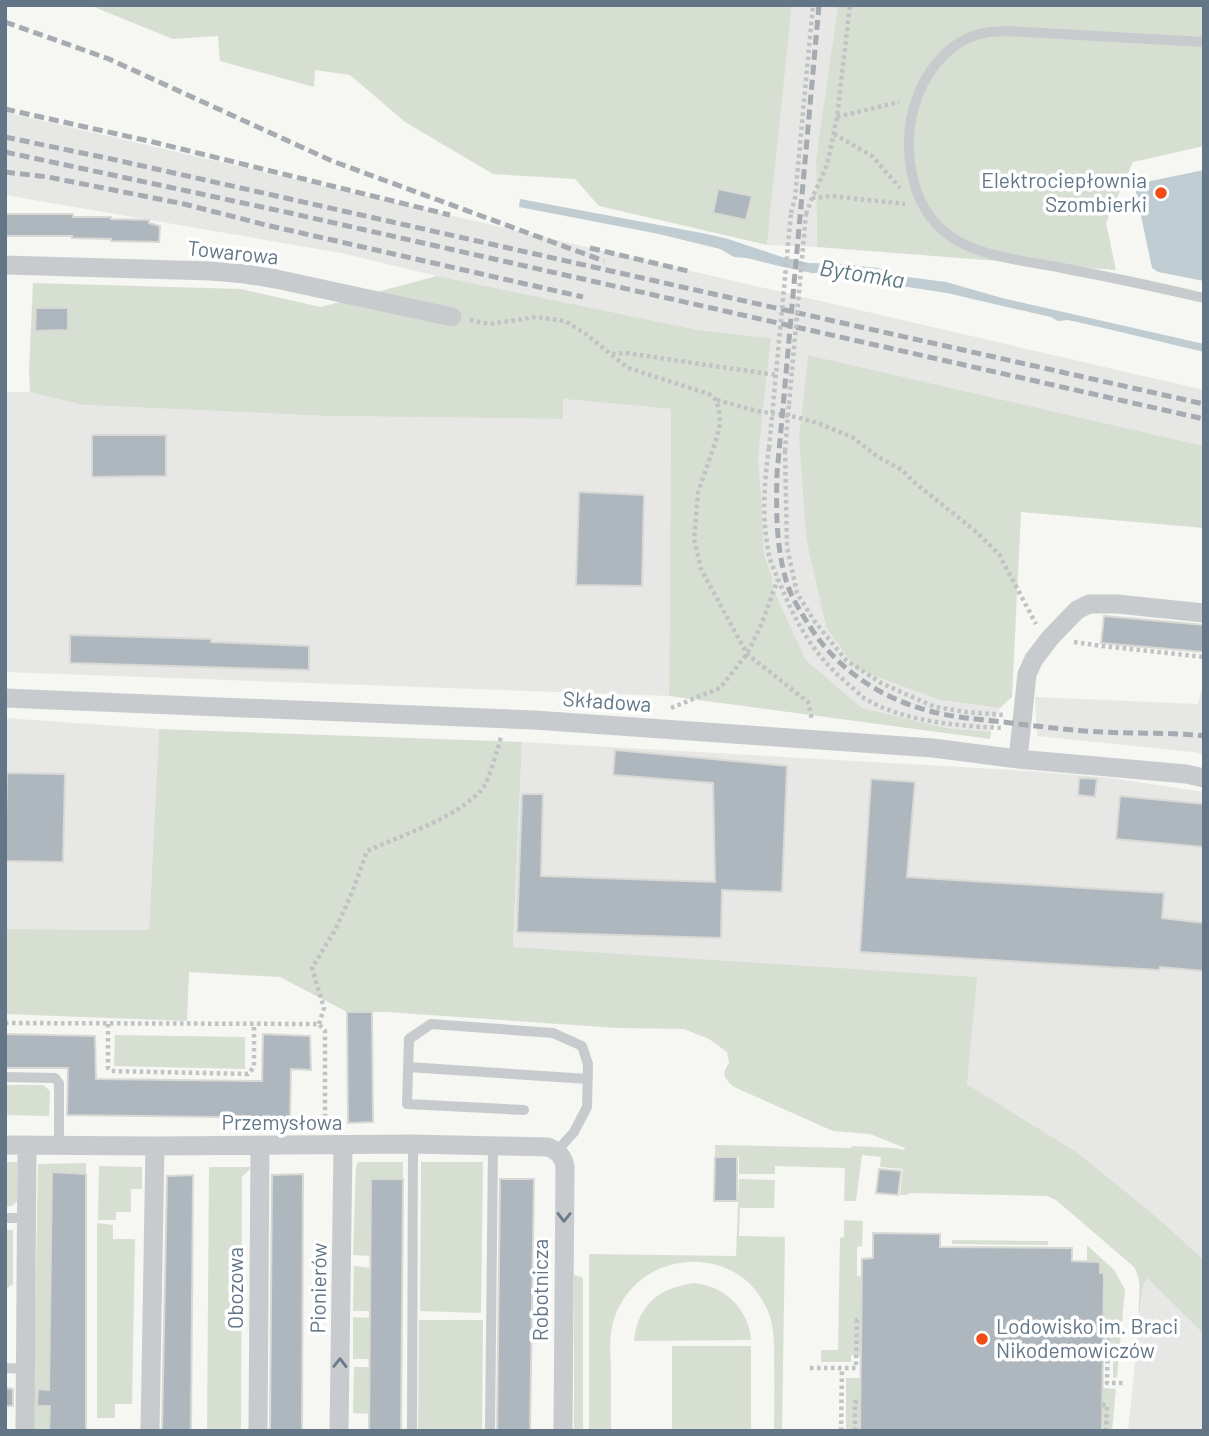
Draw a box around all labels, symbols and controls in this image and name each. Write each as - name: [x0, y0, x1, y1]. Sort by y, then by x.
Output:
- place label: Elektrociepłownia Szombierki: [981, 167, 1147, 216]
- marker: Elektrociepłownia Szombierki: [1153, 185, 1169, 201]
- street label: Towarowa: [186, 234, 280, 269]
- water label: Bytomka: [818, 252, 907, 294]
- street label: Składowa: [562, 685, 652, 716]
- street label: Przemysłowa: [222, 1109, 342, 1134]
- one-way arrow: [556, 1212, 572, 1223]
- street label: Robotnicza: [527, 1239, 552, 1341]
- street label: Pionierów: [304, 1242, 331, 1333]
- street label: Obozowa: [222, 1247, 247, 1329]
- place label: Lodowisko im. Braci Nikodemowiczów: [996, 1313, 1178, 1362]
- marker: Lodowisko im. Braci Nikodemowiczów: [974, 1331, 990, 1347]
- one-way arrow: [332, 1357, 348, 1367]

